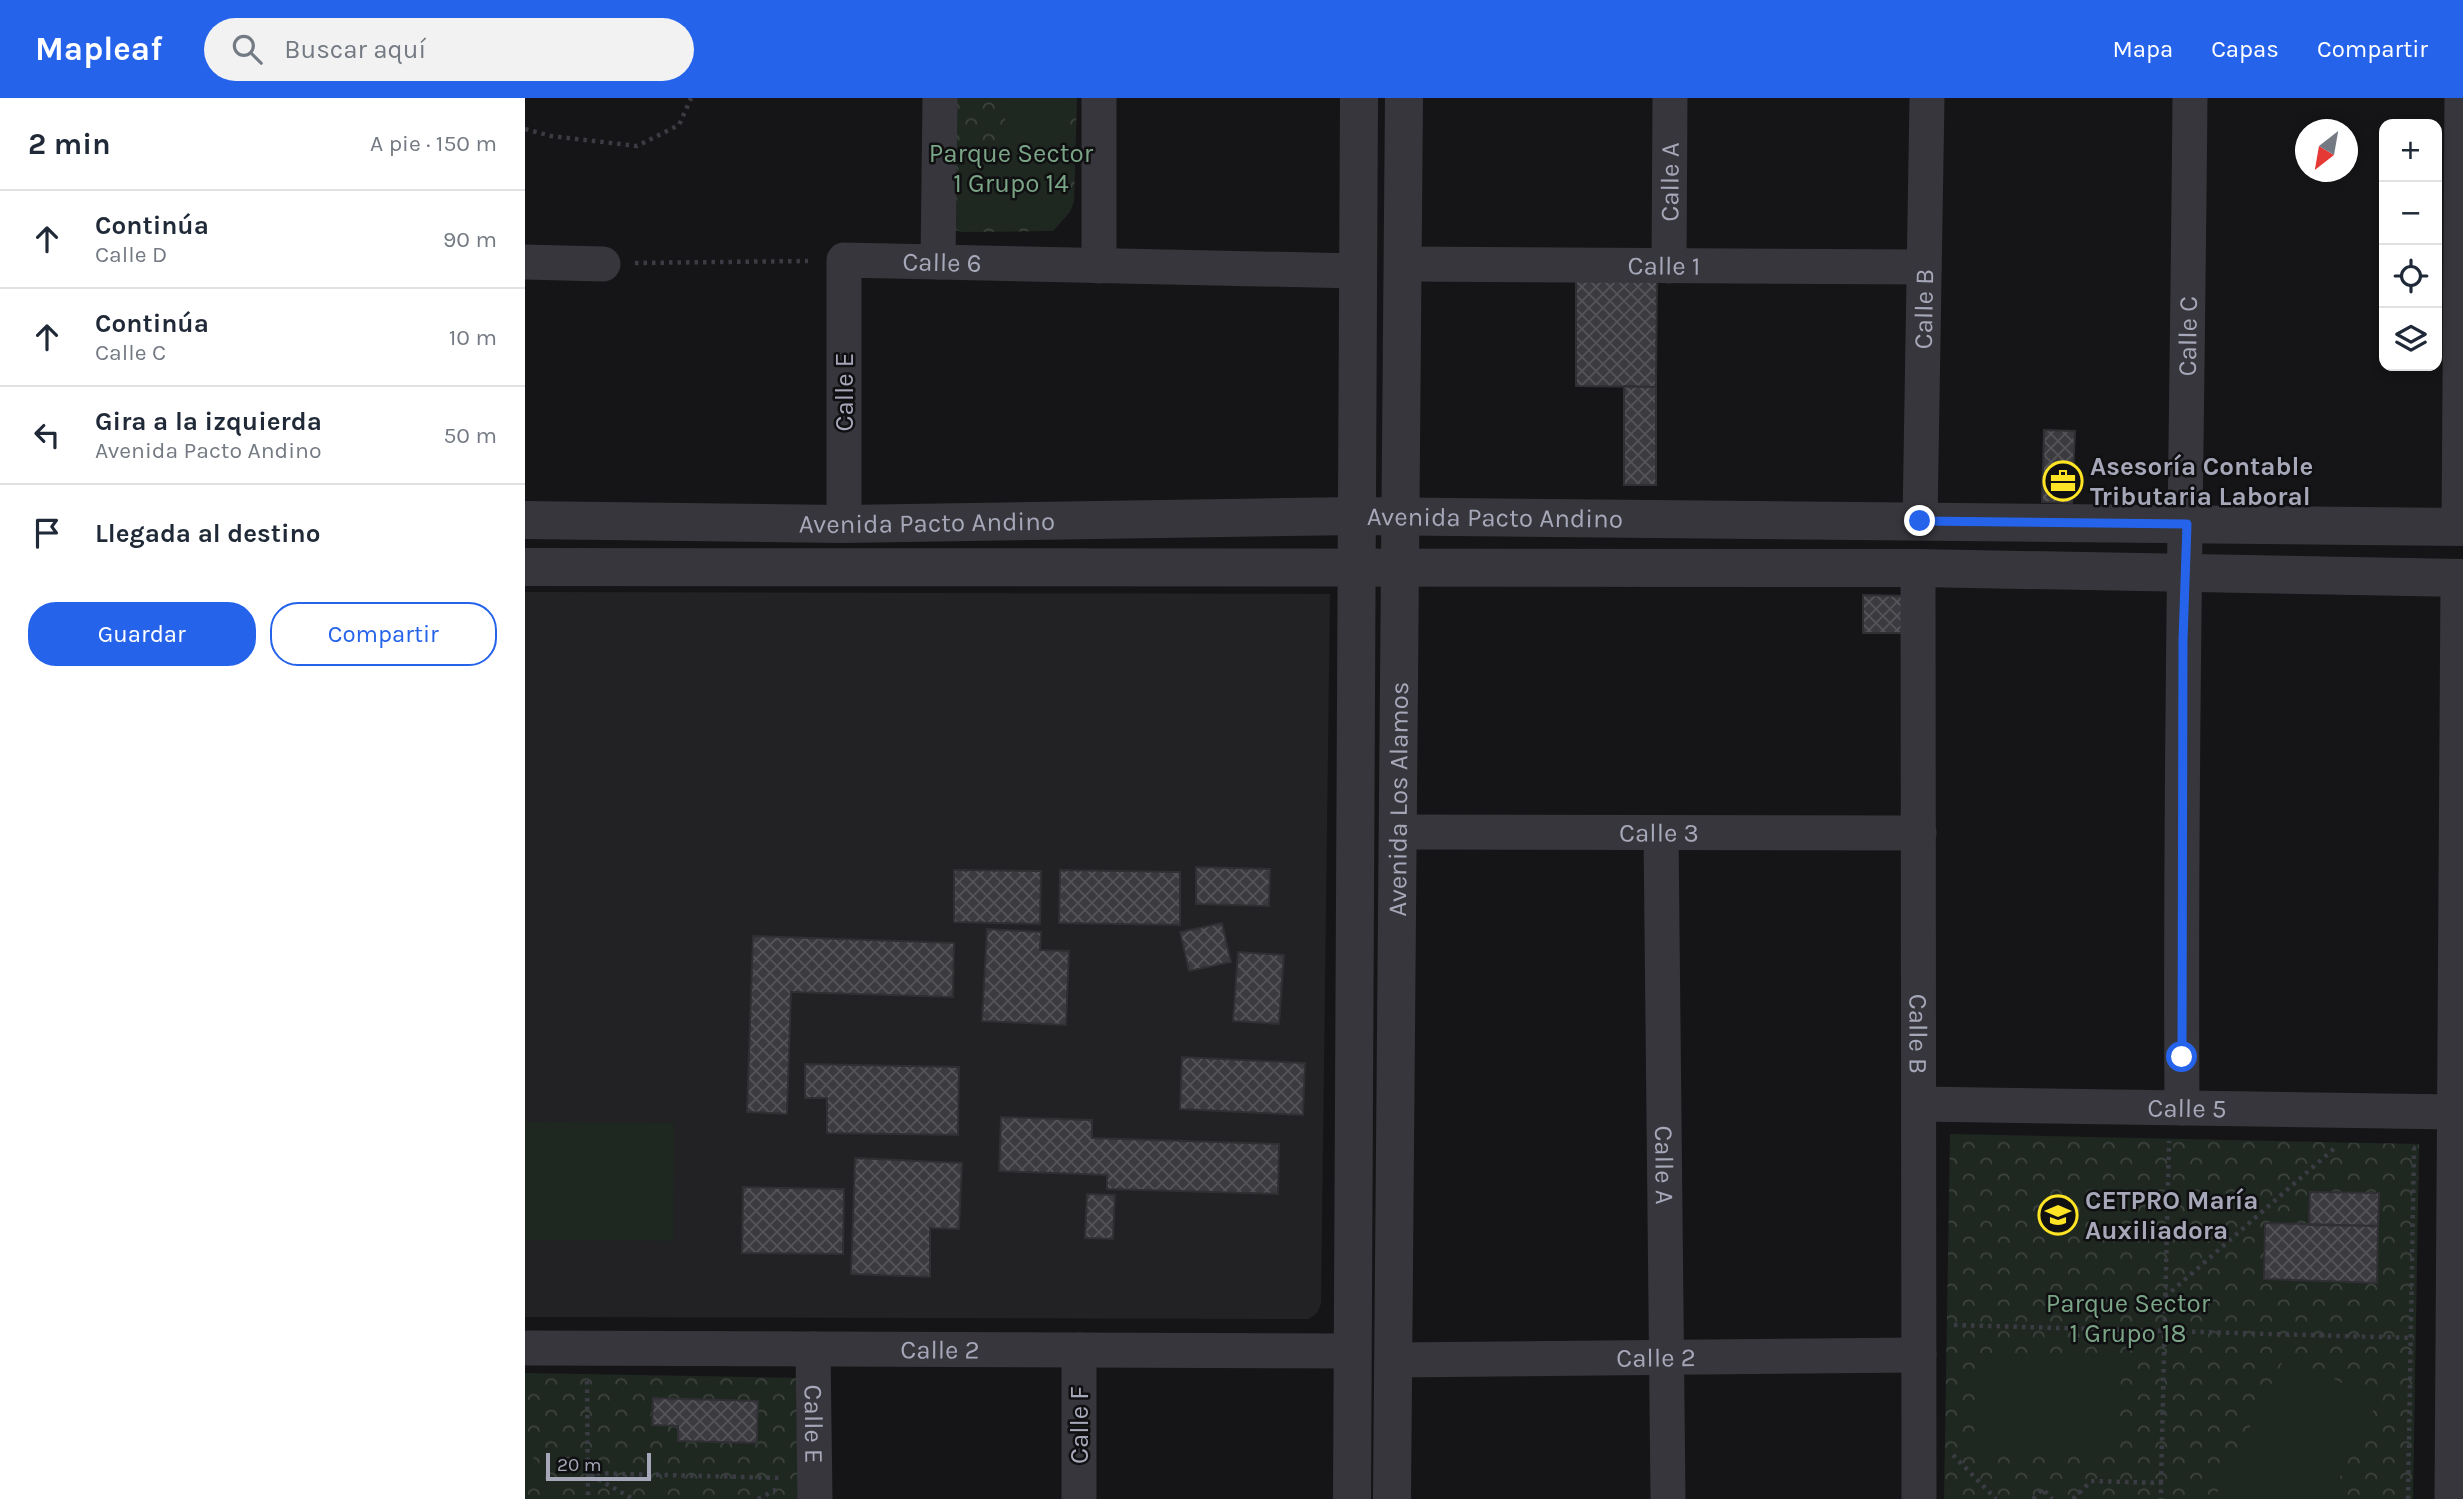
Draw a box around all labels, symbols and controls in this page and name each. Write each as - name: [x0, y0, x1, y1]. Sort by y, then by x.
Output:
- search box: [204, 18, 694, 81]
- text: Mapleaf: [35, 30, 162, 68]
- icon: search: [228, 30, 266, 68]
- text: Buscar aquí: [284, 34, 426, 65]
- text: Mapa: [2112, 35, 2173, 63]
- text: Capas: [2211, 35, 2279, 63]
- text: Compartir: [2317, 35, 2428, 63]
- north arrow: [2295, 119, 2358, 182]
- map controls: [2379, 119, 2442, 371]
- button: +: [2379, 119, 2442, 182]
- text: 2 min: [28, 126, 111, 162]
- text: A pie · 150 m: [370, 130, 497, 157]
- park label: Parque Sector 1 Grupo 14: [929, 138, 1094, 199]
- street label: Calle A: [1654, 142, 1686, 222]
- button: −: [2379, 182, 2442, 245]
- text: Continúa: [95, 210, 209, 241]
- icon: ahead: [28, 220, 66, 258]
- text: 90 m: [443, 226, 497, 253]
- text: Calle D: [95, 241, 167, 268]
- button: locate: [2379, 245, 2442, 308]
- street label: Calle 6: [902, 246, 982, 279]
- street label: Calle 1: [1627, 250, 1701, 282]
- street label: Calle B: [1908, 269, 1940, 350]
- street label: Calle C: [2172, 296, 2204, 376]
- text: Continúa: [95, 308, 209, 339]
- button: layers: [2379, 308, 2442, 371]
- icon: ahead: [28, 318, 66, 356]
- text: 10 m: [449, 324, 497, 351]
- text: Calle C: [95, 339, 166, 366]
- street label: Calle E: [829, 353, 860, 431]
- text: Gira a la izquierda: [95, 406, 322, 437]
- icon: left: [28, 416, 66, 454]
- text: 50 m: [443, 422, 497, 449]
- text: Avenida Pacto Andino: [95, 437, 322, 464]
- place label: Asesoría Contable Tributaria Laboral: [2090, 451, 2313, 512]
- office icon: Asesoría Contable Tributaria Laboral: [2042, 460, 2084, 502]
- street label: Avenida Pacto Andino: [1367, 501, 1623, 535]
- route end: [1904, 505, 1935, 536]
- street label: Avenida Pacto Andino: [799, 506, 1055, 540]
- icon: arrive: [28, 514, 66, 552]
- text: Llegada al destino: [95, 518, 321, 549]
- button: Guardar: [28, 602, 256, 666]
- button: Compartir: [270, 602, 497, 666]
- street label: Avenida Los Alamos: [1382, 681, 1415, 917]
- street label: Calle 3: [1619, 817, 1699, 849]
- street label: Calle B: [1902, 994, 1934, 1074]
- route start: [2166, 1041, 2197, 1072]
- street label: Calle 5: [2147, 1092, 2227, 1125]
- street label: Calle A: [1648, 1125, 1680, 1205]
- place label: CETPRO María Auxiliadora: [2085, 1185, 2259, 1246]
- school or university icon: CETPRO María Auxiliadora: [2037, 1194, 2079, 1236]
- park label: Parque Sector 1 Grupo 18: [2046, 1288, 2211, 1349]
- street label: Calle 2: [900, 1334, 980, 1366]
- street label: Calle 2: [1616, 1342, 1696, 1374]
- street label: Calle E: [797, 1384, 830, 1464]
- street label: Calle F: [1064, 1386, 1095, 1464]
- scale bar: [546, 1450, 651, 1482]
- text: 20 m: [557, 1454, 602, 1476]

